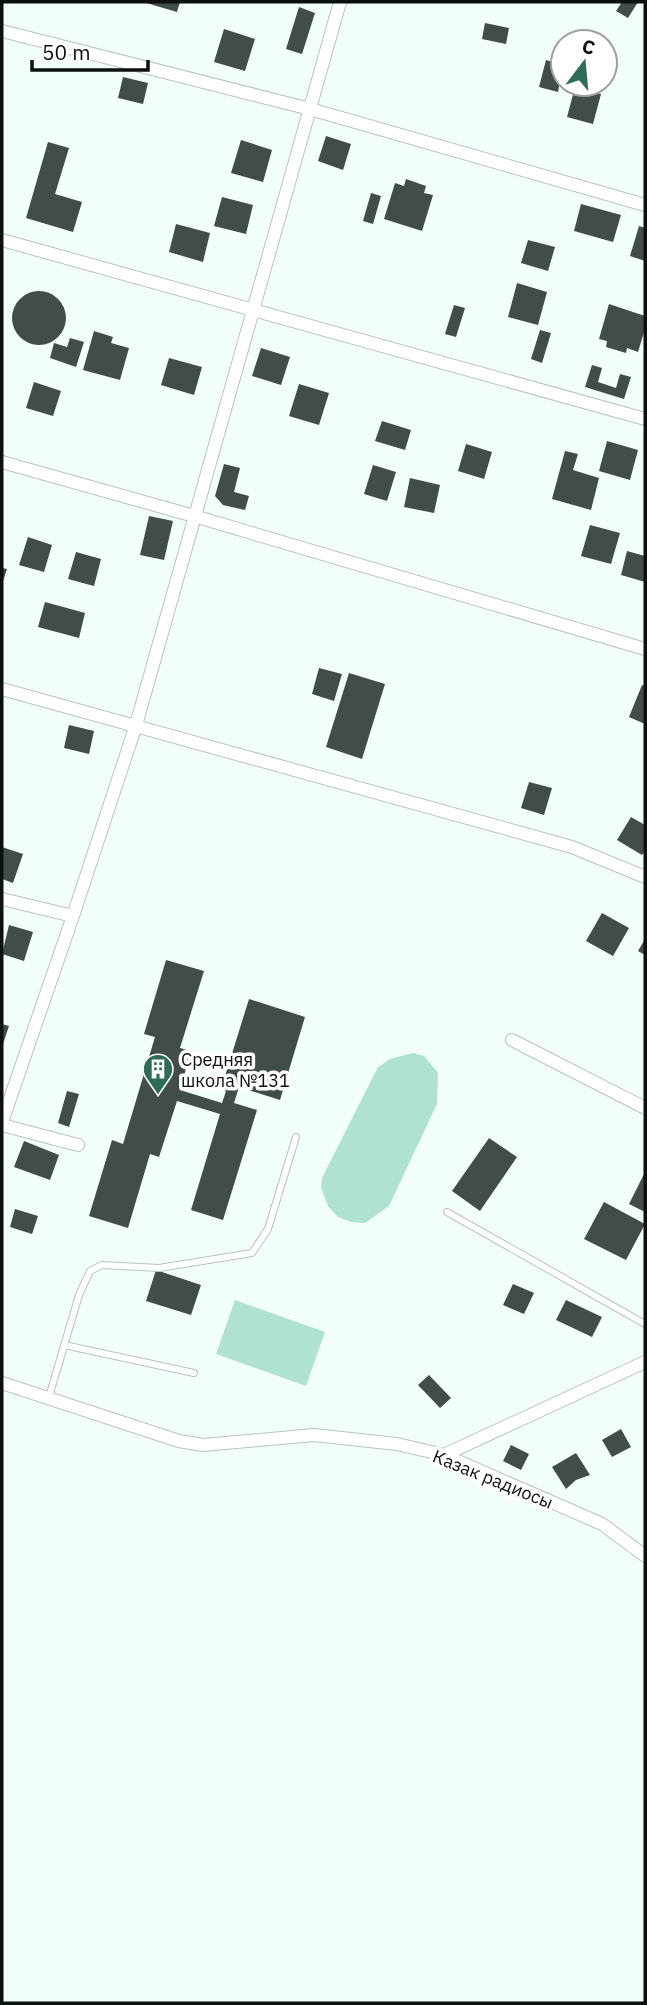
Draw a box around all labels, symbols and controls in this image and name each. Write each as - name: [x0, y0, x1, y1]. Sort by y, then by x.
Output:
- scale bar: [32, 28, 147, 72]
- north arrow: [549, 28, 619, 98]
- text: С: [579, 33, 598, 60]
- text: 50 m: [42, 38, 91, 66]
- place label: Средняя школа №131: [181, 1048, 290, 1092]
- building icon: Средняя школа №131: [141, 1052, 175, 1096]
- street label: Казак радиосы: [429, 1444, 557, 1514]

